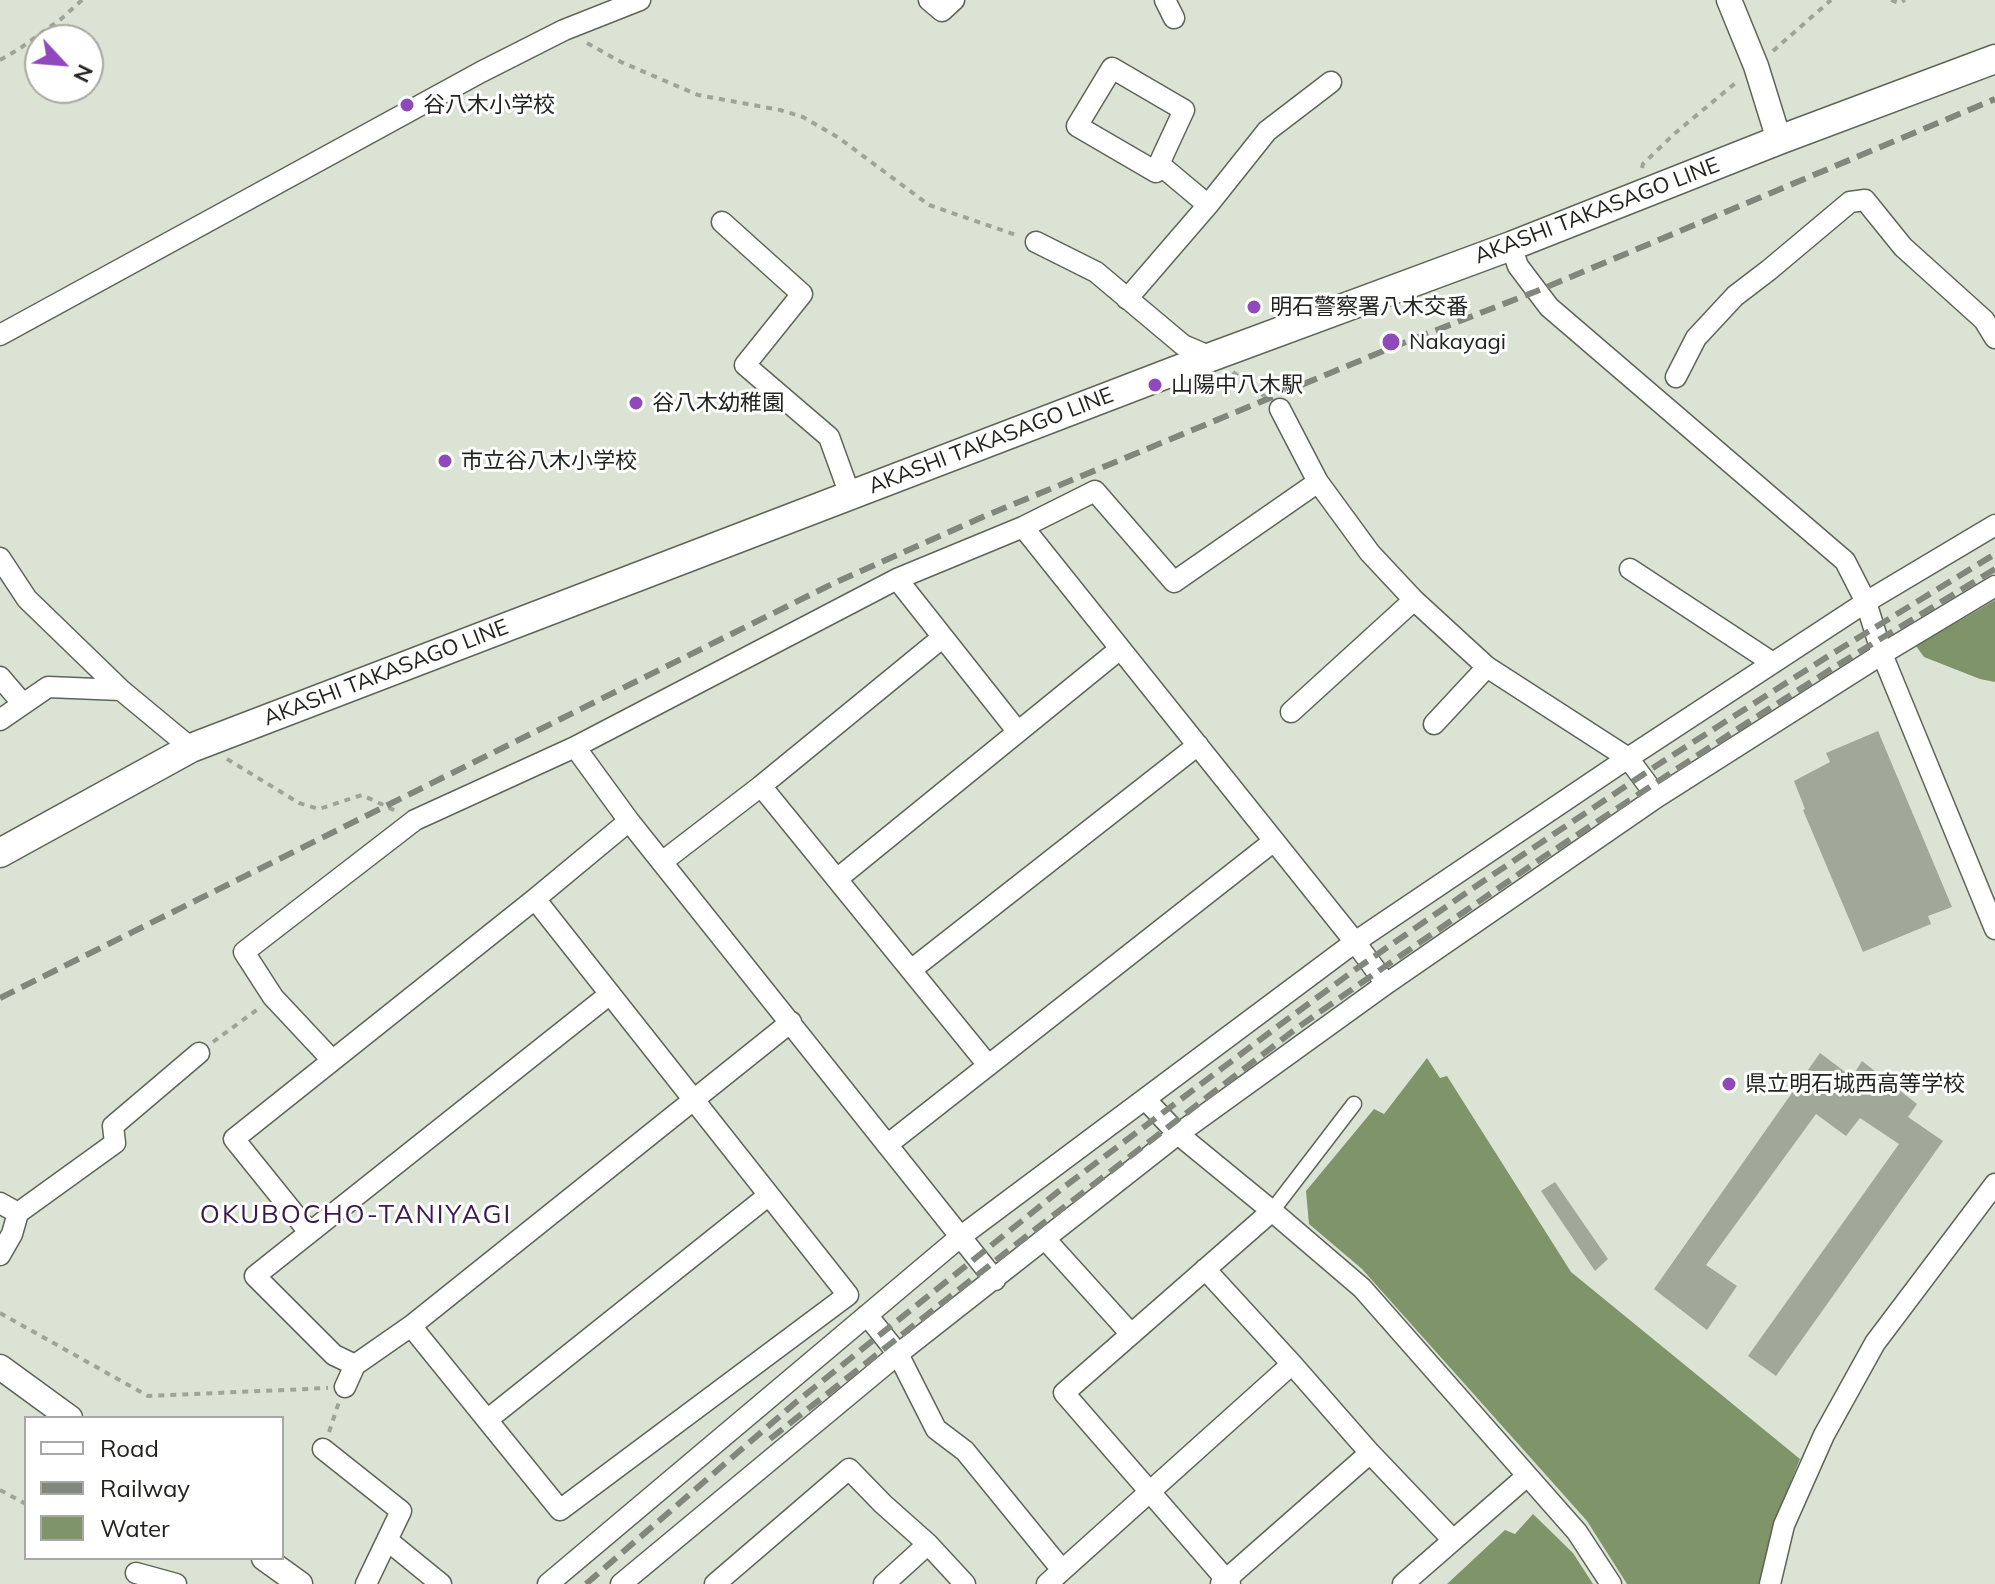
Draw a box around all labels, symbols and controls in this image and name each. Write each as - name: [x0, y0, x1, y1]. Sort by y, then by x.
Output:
- north arrow: [24, 24, 104, 104]
- text: N: [68, 60, 100, 87]
- place label: 谷八木小学校: [423, 92, 555, 118]
- marker: 谷八木小学校: [398, 96, 416, 114]
- street label: AKASHI TAKASAGO LINE: [1471, 152, 1723, 270]
- place label: 明石警察署八木交番: [1270, 294, 1468, 320]
- marker: 明石警察署八木交番: [1245, 298, 1263, 316]
- place label: Nakayagi: [1409, 329, 1506, 355]
- marker: Nakayagi: [1380, 331, 1402, 353]
- place label: 山陽中八木駅: [1171, 372, 1303, 398]
- marker: 山陽中八木駅: [1146, 376, 1164, 394]
- street label: AKASHI TAKASAGO LINE: [865, 382, 1117, 500]
- place label: 谷八木幼稚園: [652, 390, 784, 416]
- marker: 谷八木幼稚園: [627, 394, 645, 412]
- place label: 市立谷八木小学校: [461, 448, 637, 474]
- marker: 市立谷八木小学校: [436, 452, 454, 470]
- street label: AKASHI TAKASAGO LINE: [260, 614, 512, 732]
- place label: 県立明石城西高等学校: [1745, 1071, 1965, 1097]
- marker: 県立明石城西高等学校: [1720, 1075, 1738, 1093]
- district label: OKUBOCHO-TANIYAGI: [200, 1199, 512, 1231]
- legend: [24, 1416, 284, 1560]
- text: Road: [100, 1433, 159, 1463]
- text: Railway: [100, 1473, 190, 1503]
- text: Water: [100, 1513, 170, 1543]

